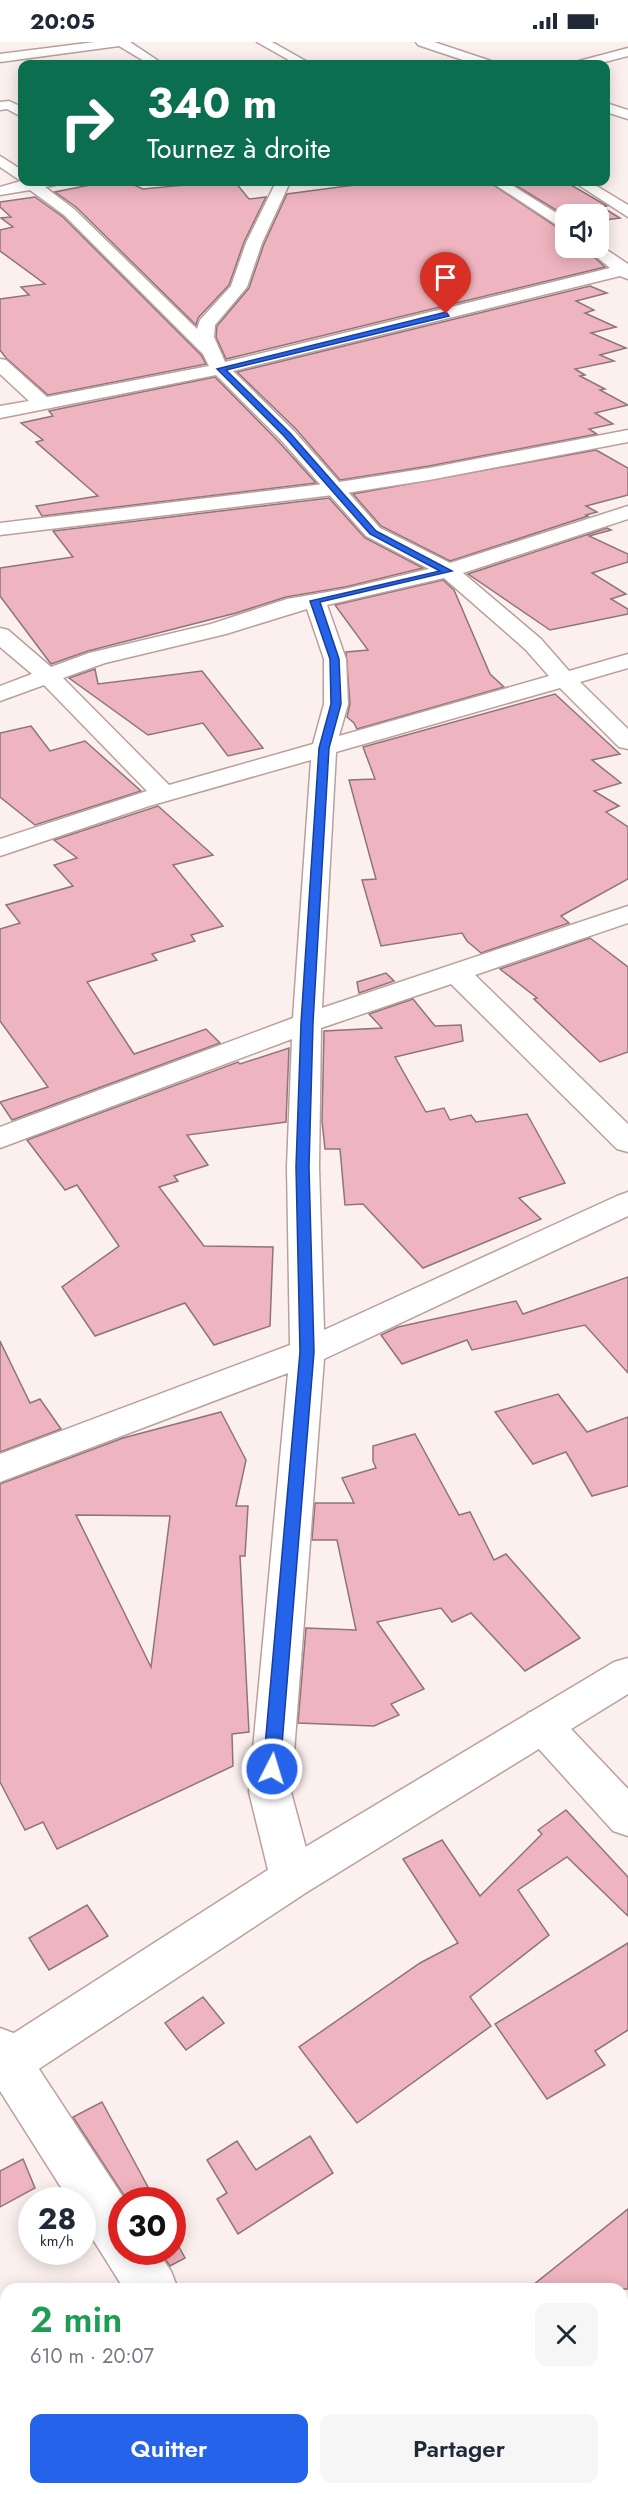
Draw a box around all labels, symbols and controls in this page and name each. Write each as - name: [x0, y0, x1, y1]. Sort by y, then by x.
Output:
- text: 20:05: [30, 5, 95, 37]
- text: 340 m: [147, 73, 277, 134]
- icon: right: [48, 84, 126, 162]
- text: Tournez à droite: [147, 129, 331, 168]
- map controls: [555, 204, 609, 258]
- button: sound: [555, 204, 609, 258]
- pin: [420, 252, 471, 314]
- icon: arrive: [429, 261, 462, 294]
- position arrow: [240, 1737, 304, 1801]
- speed limit sign: 30: [108, 2187, 186, 2265]
- text: 28: [38, 2197, 76, 2240]
- text: km/h: [40, 2230, 74, 2252]
- text: 2 min: [30, 2293, 122, 2345]
- button: close: [535, 2303, 598, 2366]
- text: 610 m · 20:07: [30, 2342, 154, 2371]
- button: Quitter: [30, 2414, 308, 2483]
- button: Partager: [320, 2414, 598, 2483]

